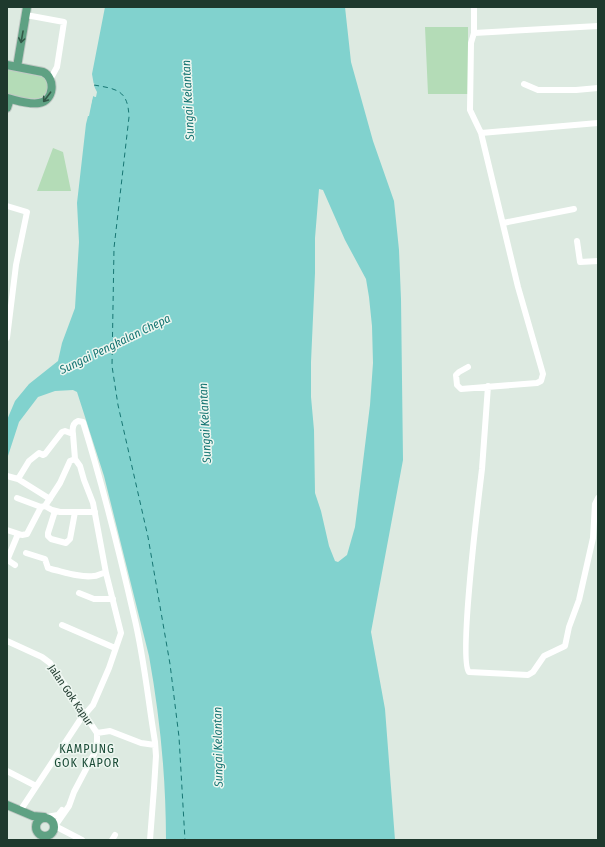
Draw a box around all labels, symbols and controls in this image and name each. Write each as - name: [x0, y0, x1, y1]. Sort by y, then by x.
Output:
- one-way arrow: [18, 30, 26, 43]
- water label: Sungai Kelantan: [179, 60, 197, 141]
- one-way arrow: [43, 91, 51, 102]
- water label: Sungai Pengkalan Chepa: [56, 311, 173, 377]
- water label: Sungai Kelantan: [196, 383, 214, 464]
- street label: Jalan Gok Kapur: [45, 662, 96, 729]
- water label: Sungai Kelantan: [210, 707, 226, 788]
- district label: KAMPUNG GOK KAPOR: [54, 742, 120, 770]

